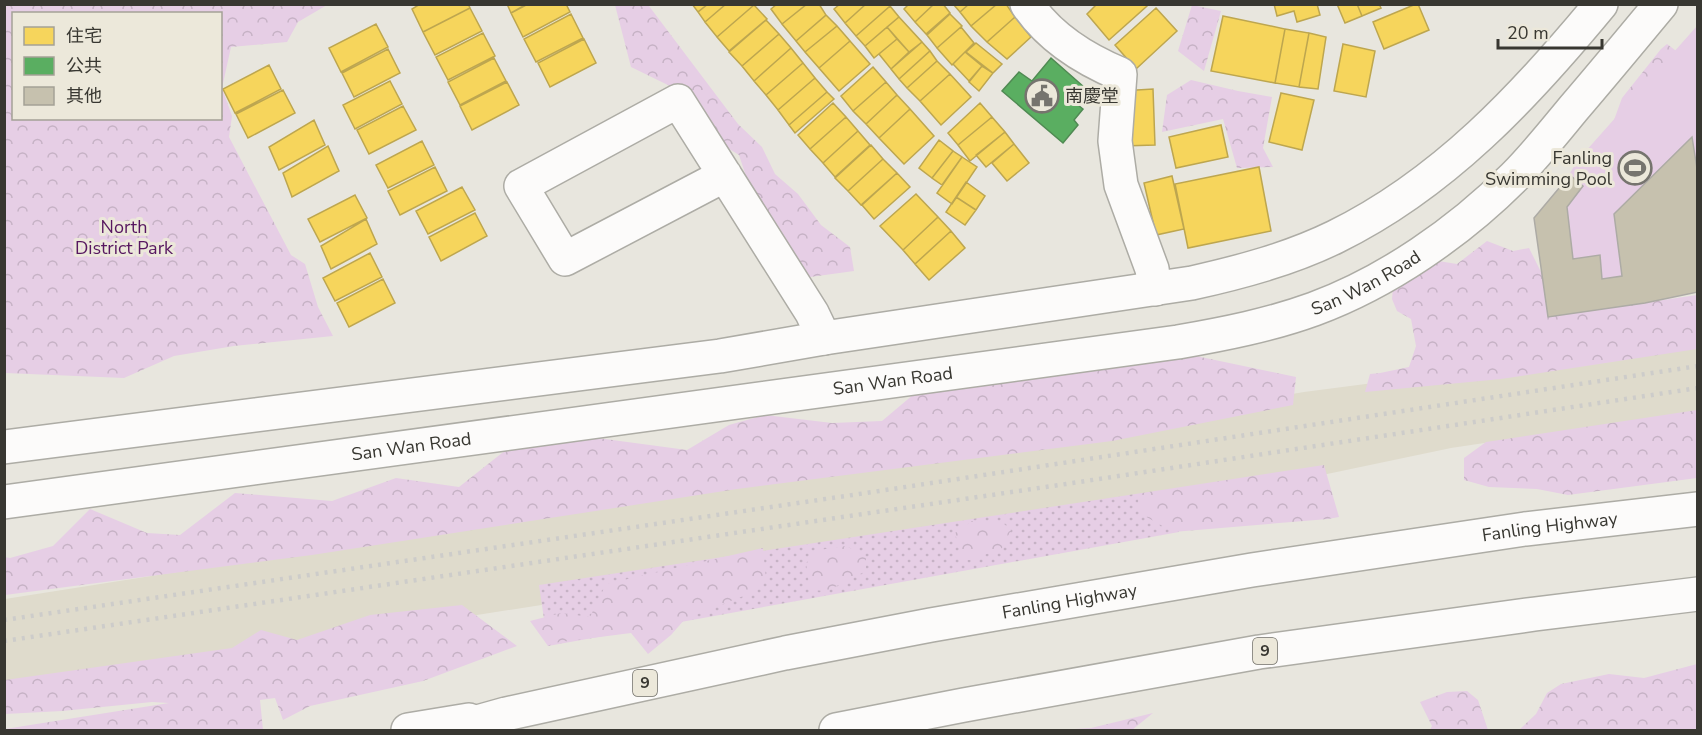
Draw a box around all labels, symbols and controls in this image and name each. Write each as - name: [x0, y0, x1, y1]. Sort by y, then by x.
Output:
- legend: [12, 12, 222, 120]
- scale bar: [1498, 12, 1602, 50]
- text: 20 m: [1507, 21, 1549, 45]
- text: 住宅: [66, 24, 102, 48]
- text: 公共: [66, 54, 102, 78]
- public building icon: 南慶堂: [1024, 78, 1060, 114]
- text: 其他: [66, 84, 102, 108]
- place label: 南慶堂: [1065, 84, 1119, 108]
- place label: Fanling Swimming Pool: [1485, 146, 1613, 191]
- sports icon: Fanling Swimming Pool: [1617, 150, 1653, 186]
- park label: North District Park: [75, 215, 174, 260]
- street label: San Wan Road: [1308, 245, 1425, 321]
- street label: San Wan Road: [831, 361, 954, 401]
- street label: San Wan Road: [350, 426, 473, 467]
- street label: Fanling Highway: [1480, 506, 1620, 547]
- street label: Fanling Highway: [1000, 578, 1140, 625]
- road number: 9: [1253, 638, 1277, 664]
- road number: 9: [633, 670, 657, 696]

